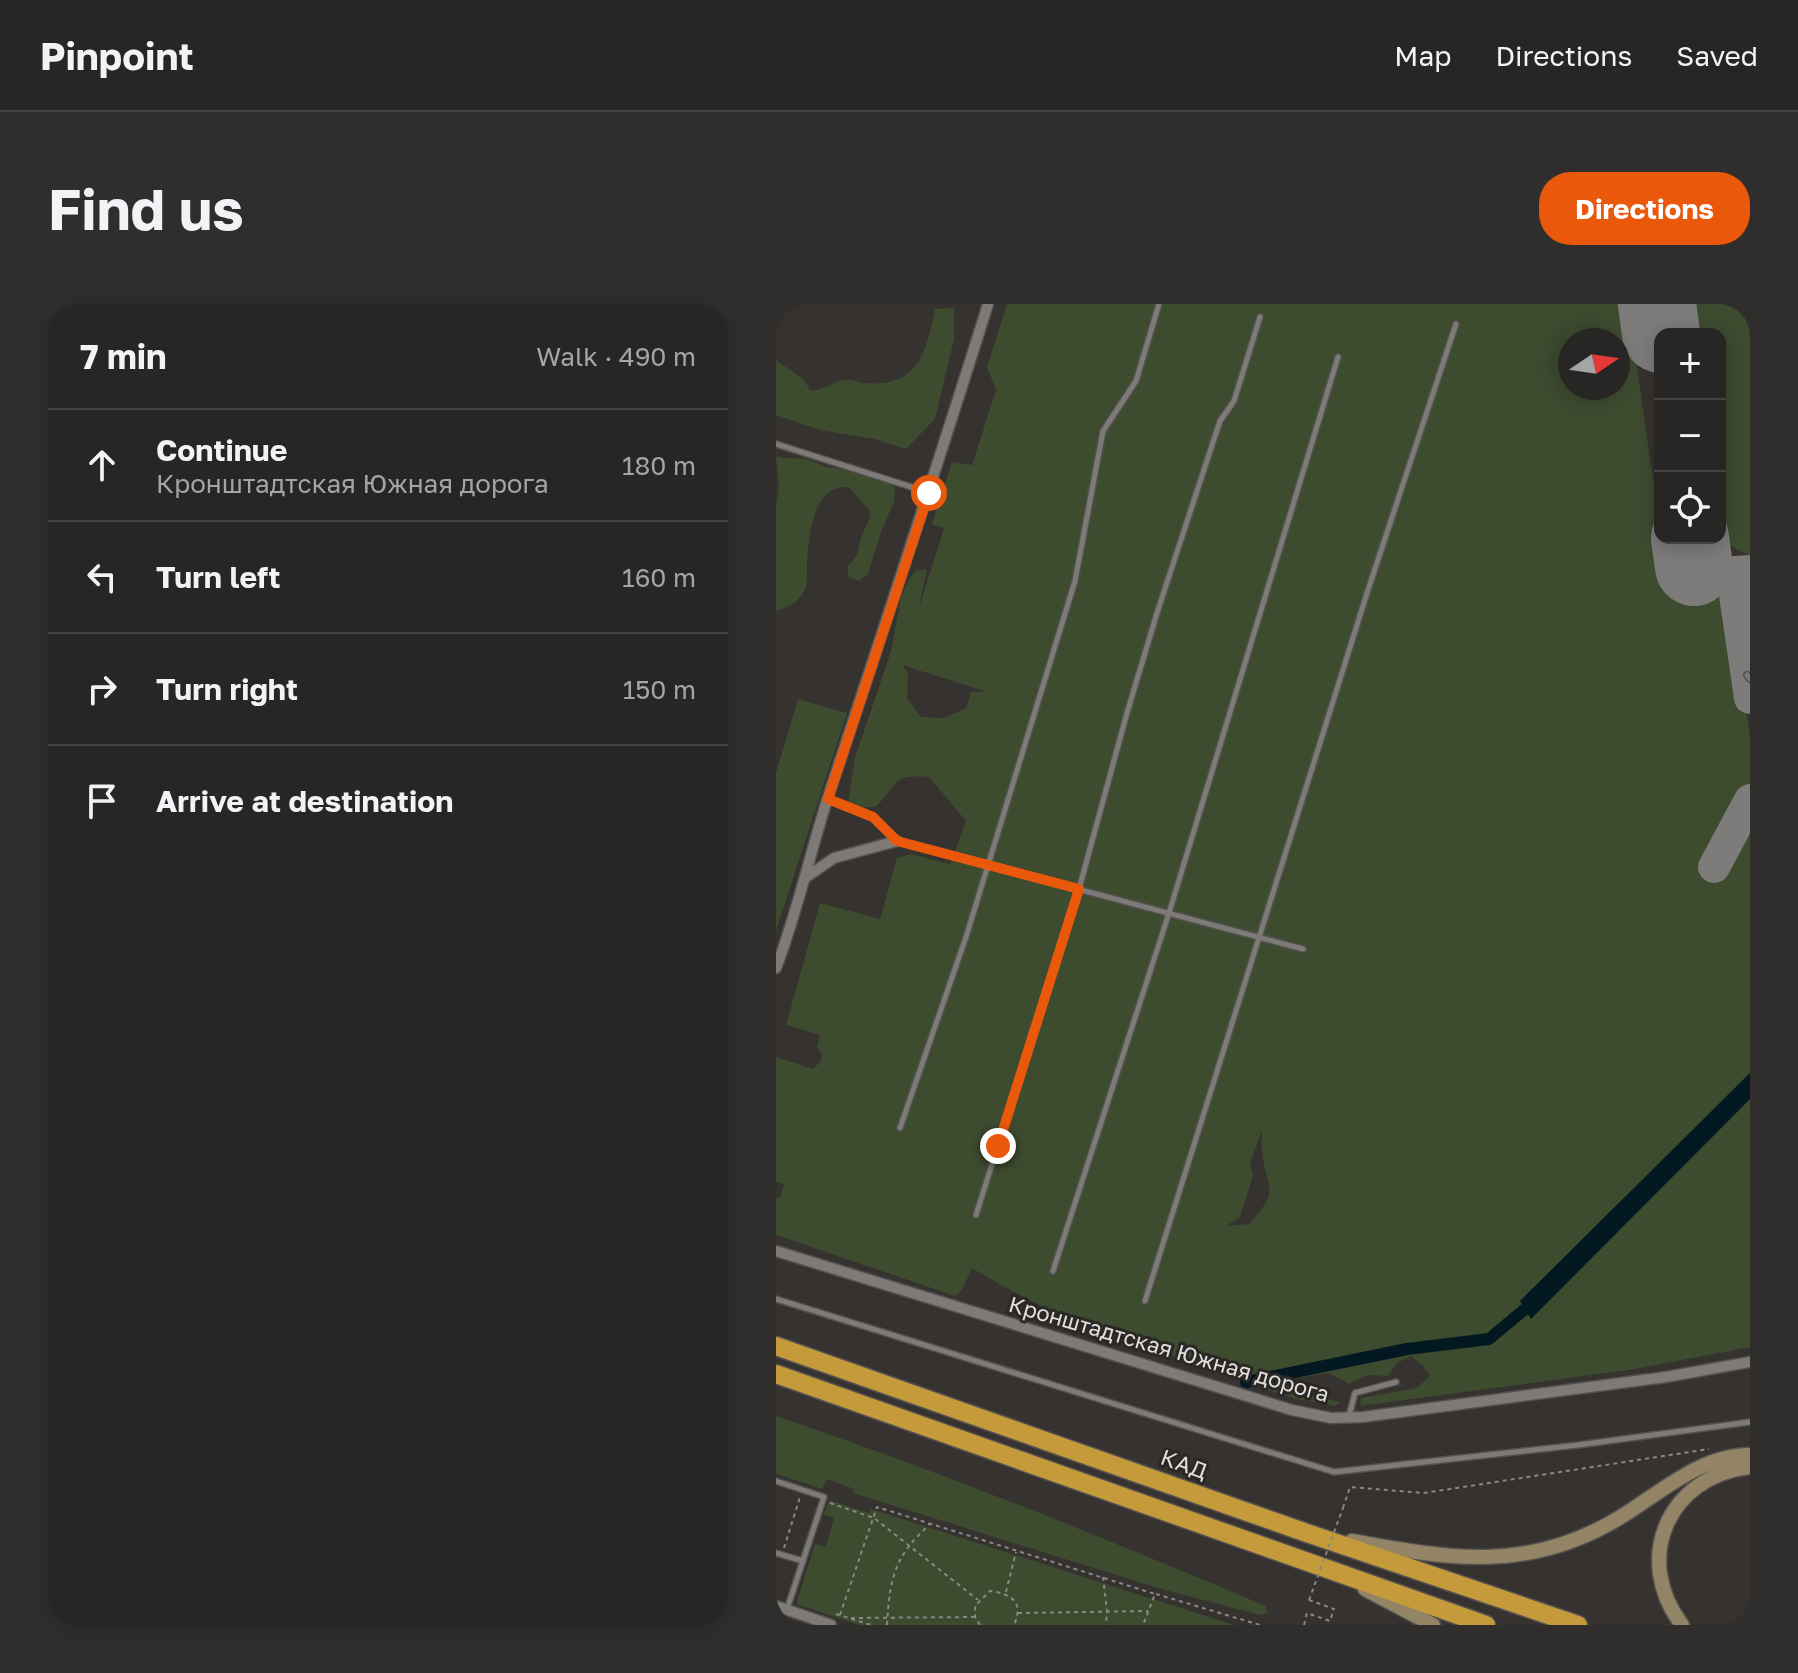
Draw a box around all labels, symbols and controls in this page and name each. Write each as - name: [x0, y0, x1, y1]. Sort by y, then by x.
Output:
- text: Pinpoint: [40, 33, 194, 78]
- text: Map: [1394, 39, 1451, 72]
- text: Directions: [1495, 39, 1632, 72]
- text: Saved: [1676, 39, 1758, 72]
- button: Directions: [1539, 172, 1750, 245]
- text: Find us: [48, 175, 244, 242]
- north arrow: [1558, 328, 1630, 400]
- map controls: [1654, 328, 1726, 544]
- button: +: [1654, 328, 1726, 400]
- text: 7 min: [80, 336, 167, 376]
- text: Walk · 490 m: [536, 341, 696, 372]
- button: −: [1654, 400, 1726, 472]
- text: Continue: [156, 432, 287, 468]
- icon: ahead: [80, 443, 124, 487]
- text: 180 m: [622, 450, 696, 481]
- text: Кронштадтская Южная дорога: [156, 468, 549, 499]
- button: locate: [1654, 472, 1726, 544]
- route start: [911, 475, 947, 511]
- icon: left: [80, 555, 124, 599]
- text: Turn left: [156, 559, 281, 595]
- text: 160 m: [622, 562, 696, 593]
- icon: right: [80, 667, 124, 711]
- text: Turn right: [156, 671, 298, 707]
- text: 150 m: [623, 674, 696, 705]
- icon: arrive: [80, 779, 124, 823]
- text: Arrive at destination: [156, 783, 453, 819]
- route end: [980, 1128, 1016, 1164]
- street label: Кронштадтская Южная дорога: [1006, 1290, 1333, 1407]
- street label: КАД: [1157, 1443, 1211, 1484]

